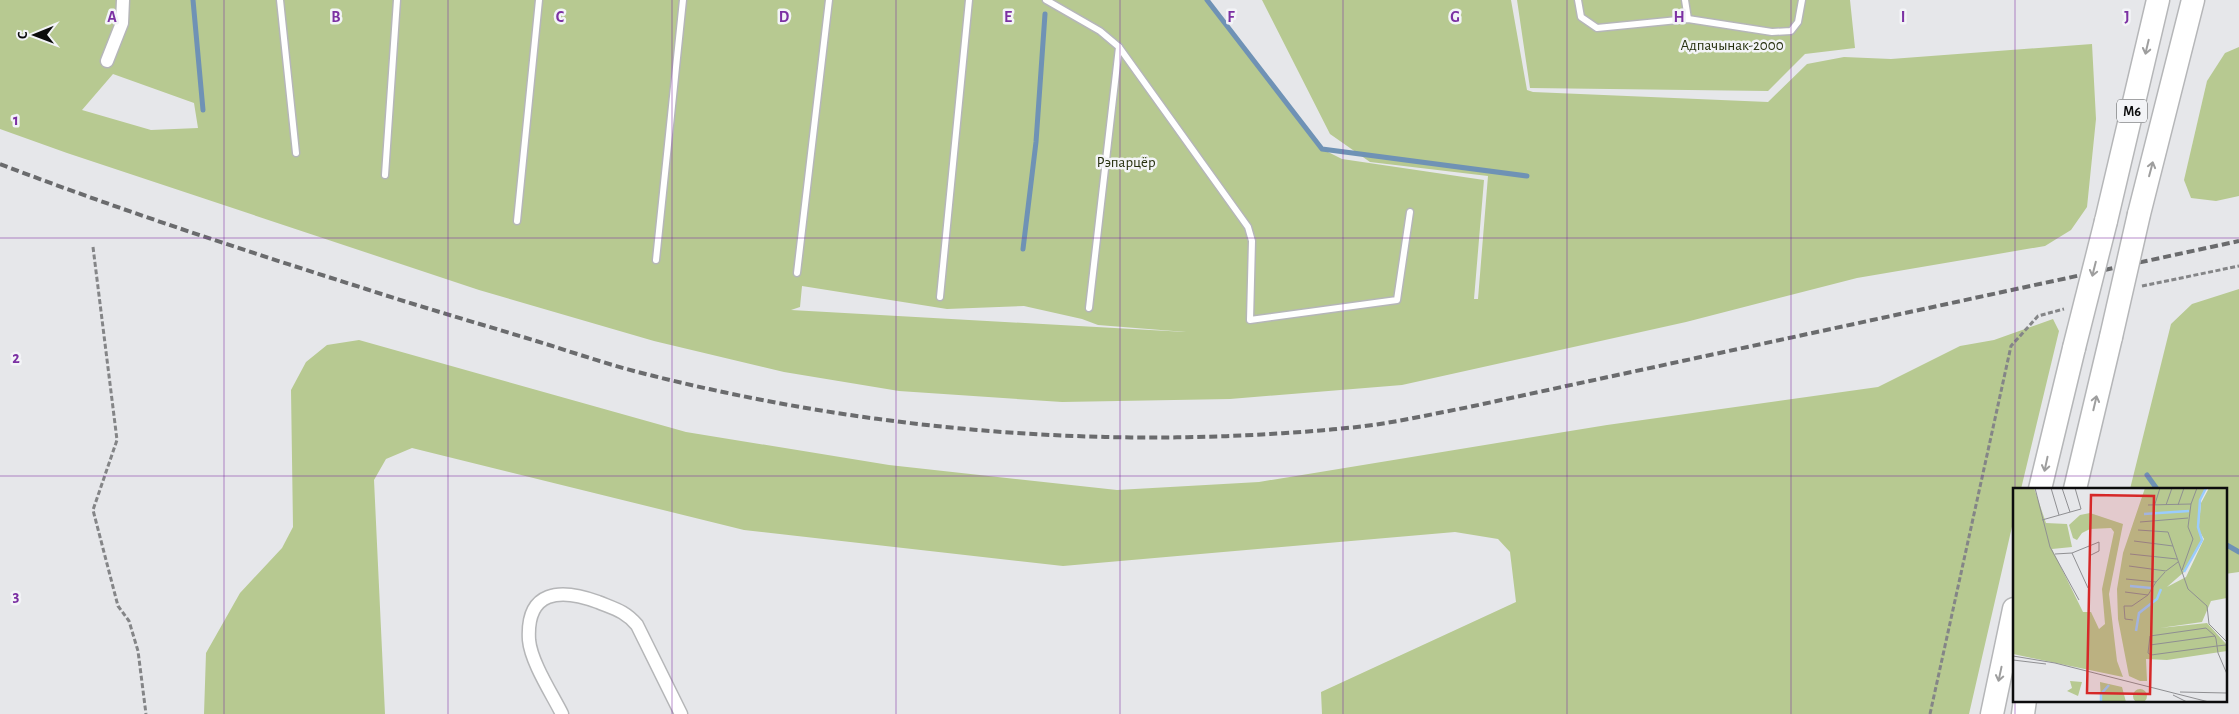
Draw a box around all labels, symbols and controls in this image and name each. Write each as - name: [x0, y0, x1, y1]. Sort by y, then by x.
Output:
- text: A: [107, 9, 117, 25]
- text: B: [331, 9, 341, 25]
- text: C: [556, 9, 565, 25]
- text: D: [779, 9, 790, 25]
- text: E: [1004, 9, 1012, 25]
- text: F: [1227, 9, 1235, 25]
- text: G: [1450, 9, 1460, 25]
- text: H: [1673, 9, 1685, 25]
- text: I: [1901, 9, 1905, 25]
- text: J: [2124, 9, 2130, 25]
- north arrow: [10, 10, 60, 60]
- text: С: [16, 31, 30, 39]
- park label: Адпачынак-2000: [1680, 38, 1784, 53]
- one-way arrow: [2142, 39, 2151, 55]
- road number: М6: [2117, 100, 2147, 122]
- text: 1: [13, 112, 19, 128]
- park label: Рэпарцёр: [1096, 155, 1156, 170]
- one-way arrow: [2147, 161, 2156, 177]
- one-way arrow: [2089, 260, 2098, 276]
- text: 2: [12, 350, 20, 366]
- one-way arrow: [2091, 395, 2100, 411]
- one-way arrow: [2041, 456, 2050, 472]
- inset map: [2013, 488, 2226, 702]
- text: 3: [13, 588, 20, 604]
- one-way arrow: [1995, 665, 2004, 681]

